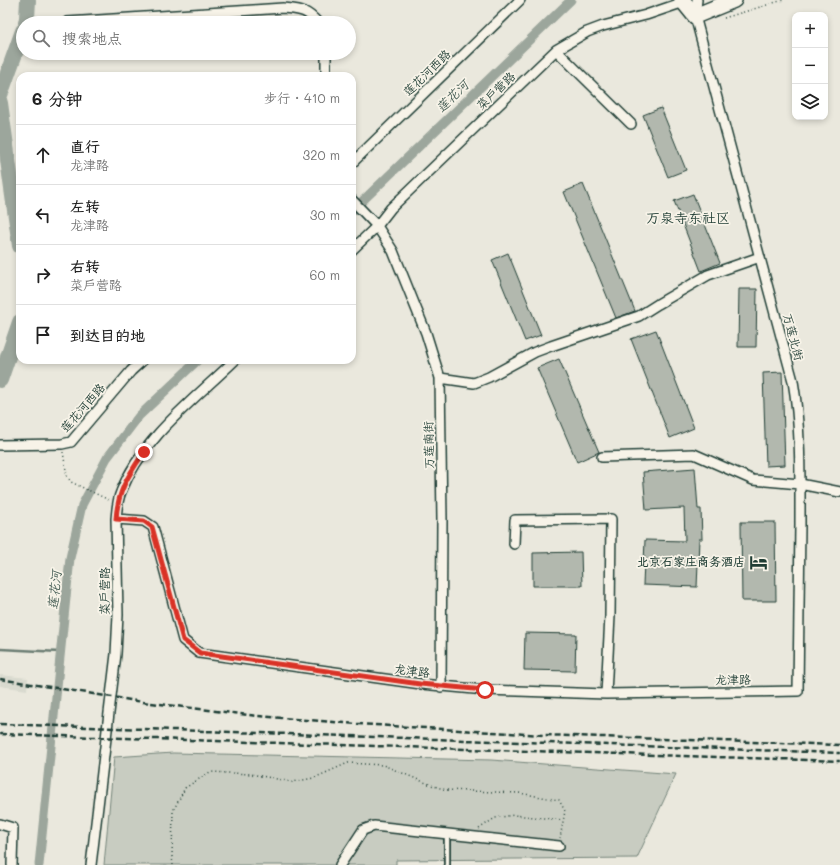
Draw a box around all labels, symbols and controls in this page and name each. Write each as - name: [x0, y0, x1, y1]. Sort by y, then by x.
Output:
- map controls: [792, 12, 828, 120]
- button: +: [792, 12, 828, 48]
- search box: [16, 16, 356, 60]
- icon: search: [30, 27, 52, 49]
- text: 搜索地点: [62, 28, 122, 48]
- street label: 莲花河西路: [400, 47, 454, 99]
- button: −: [792, 48, 828, 84]
- street label: 菜户营路: [472, 68, 518, 113]
- water label: 莲花河: [433, 77, 471, 115]
- button: layers: [792, 84, 828, 120]
- text: 6 分钟: [32, 87, 82, 109]
- text: 步行 · 410 m: [264, 89, 340, 106]
- text: 直行: [70, 136, 100, 156]
- icon: ahead: [32, 144, 54, 166]
- text: 320 m: [303, 146, 340, 163]
- text: 龙津路: [70, 156, 109, 173]
- text: 左转: [70, 196, 100, 216]
- icon: left: [32, 204, 54, 226]
- text: 30 m: [310, 206, 340, 223]
- district label: 万泉寺东社区: [646, 208, 730, 227]
- text: 龙津路: [70, 216, 109, 233]
- text: 右转: [70, 256, 100, 276]
- icon: right: [32, 264, 54, 286]
- text: 60 m: [310, 266, 340, 283]
- text: 菜户营路: [70, 276, 122, 293]
- street label: 万莲北街: [780, 311, 808, 362]
- icon: arrive: [32, 324, 54, 346]
- text: 到达目的地: [70, 325, 145, 345]
- street label: 莲花河西路: [57, 379, 108, 435]
- street label: 万莲南街: [420, 421, 436, 469]
- route end: [135, 443, 153, 461]
- hotel icon: 北京石家庄商务酒店: [748, 552, 768, 572]
- place label: 北京石家庄商务酒店: [637, 553, 745, 569]
- street label: 菜户营路: [96, 567, 112, 615]
- water label: 莲花河: [43, 568, 64, 610]
- street label: 龙津路: [393, 660, 431, 680]
- street label: 龙津路: [715, 671, 751, 687]
- route start: [476, 681, 494, 699]

